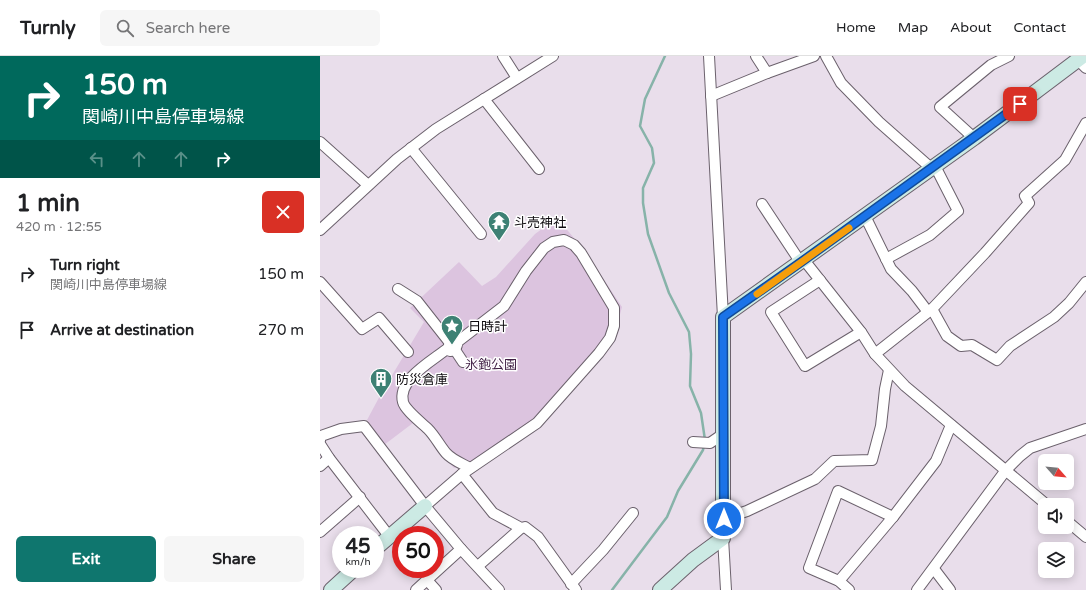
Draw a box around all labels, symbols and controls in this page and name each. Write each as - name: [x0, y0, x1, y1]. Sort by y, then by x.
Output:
- search box: [100, 10, 380, 46]
- text: Turnly: [20, 17, 76, 39]
- icon: search: [114, 17, 136, 39]
- text: Search here: [146, 19, 230, 37]
- text: Home: [836, 19, 876, 36]
- text: Map: [898, 19, 928, 36]
- text: About: [950, 19, 992, 36]
- text: Contact: [1014, 19, 1066, 36]
- text: 150 m: [82, 68, 168, 102]
- icon: right: [16, 72, 68, 124]
- pin: [1003, 87, 1037, 121]
- icon: arrive: [1009, 93, 1031, 115]
- text: 関崎川中島停車場線: [82, 106, 244, 128]
- icon: left: [86, 148, 108, 170]
- icon: ahead: [128, 148, 150, 170]
- icon: ahead: [170, 148, 192, 170]
- icon: right: [212, 148, 234, 170]
- text: 1 min: [16, 189, 80, 218]
- button: close: [262, 191, 304, 233]
- temple icon: 斗売神社: [486, 209, 512, 242]
- place label: 斗売神社: [514, 215, 566, 231]
- text: 420 m · 12:55: [16, 219, 102, 235]
- text: Turn right: [50, 256, 120, 274]
- icon: right: [16, 263, 38, 285]
- text: 150 m: [258, 265, 304, 283]
- text: 関崎川中島停車場線: [50, 277, 167, 293]
- place icon: 日時計: [439, 313, 465, 346]
- icon: arrive: [16, 319, 38, 341]
- place label: 日時計: [468, 319, 507, 335]
- text: Arrive at destination: [50, 321, 194, 339]
- text: 270 m: [258, 321, 304, 339]
- park label: 氷鉋公園: [465, 357, 517, 373]
- building icon: 防災倉庫: [368, 366, 394, 399]
- place label: 防災倉庫: [396, 372, 448, 388]
- north arrow: [1038, 454, 1074, 490]
- map controls: [1038, 454, 1074, 578]
- position arrow: [703, 498, 745, 540]
- button: sound: [1038, 498, 1074, 534]
- speed limit sign: 50: [392, 526, 444, 578]
- text: 45: [345, 535, 371, 559]
- button: Exit: [16, 536, 156, 582]
- button: Share: [164, 536, 304, 582]
- button: layers: [1038, 542, 1074, 578]
- text: km/h: [345, 556, 371, 568]

